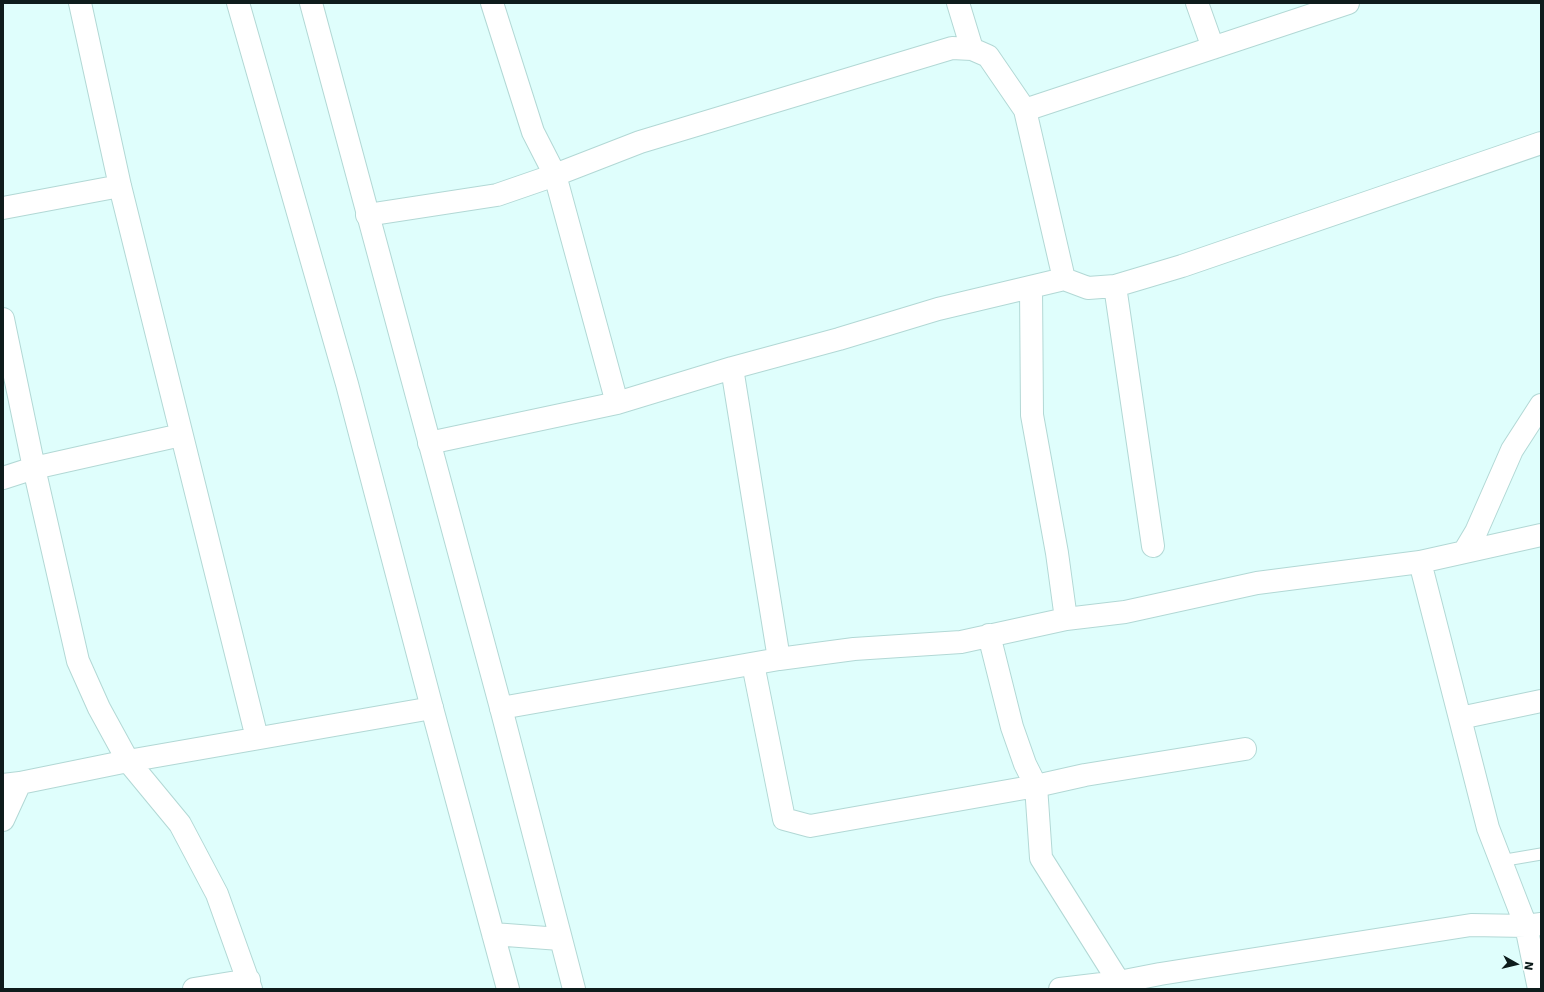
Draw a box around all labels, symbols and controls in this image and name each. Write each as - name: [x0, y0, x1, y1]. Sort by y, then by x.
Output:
- north arrow: [1496, 944, 1536, 984]
- text: N: [1521, 960, 1535, 971]

